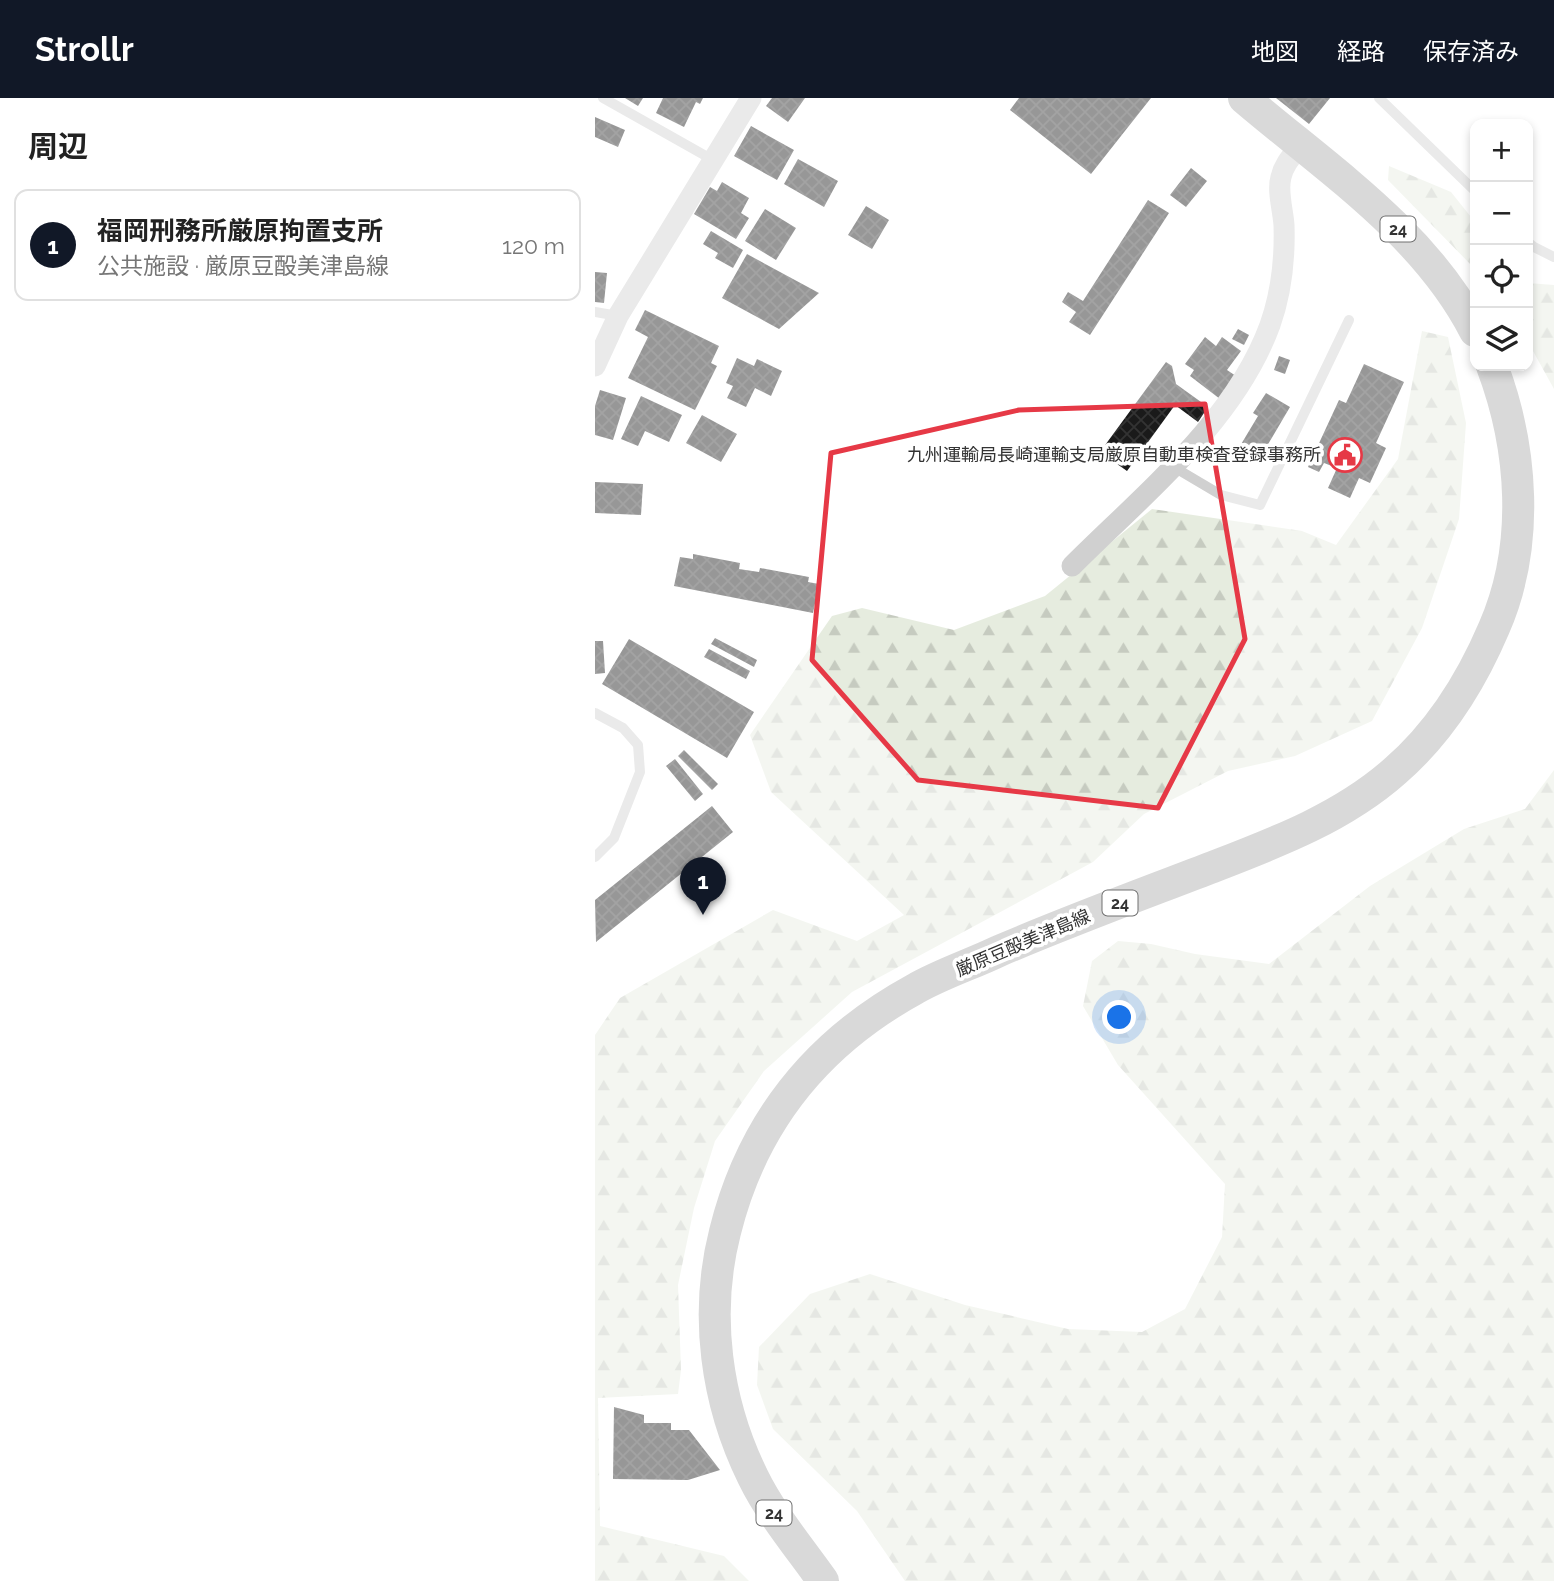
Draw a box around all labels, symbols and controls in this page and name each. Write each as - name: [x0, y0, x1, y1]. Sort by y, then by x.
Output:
- text: Strollr: [35, 30, 134, 69]
- text: 地図: [1251, 37, 1299, 66]
- text: 経路: [1337, 37, 1385, 66]
- text: 保存済み: [1423, 37, 1519, 66]
- map controls: [1470, 119, 1533, 371]
- button: +: [1470, 119, 1533, 182]
- text: 周辺: [28, 129, 88, 164]
- button: −: [1470, 182, 1533, 245]
- text: 福岡刑務所厳原拘置支所: [97, 216, 383, 246]
- road number: 24: [1381, 217, 1415, 242]
- text: 1: [47, 232, 59, 259]
- text: 120 m: [502, 232, 565, 259]
- button: locate: [1470, 245, 1533, 308]
- text: 公共施設 · 厳原豆酘美津島線: [97, 252, 389, 279]
- button: layers: [1470, 308, 1533, 371]
- public building icon: 九州運輸局長崎運輸支局厳原自動車検査登録事務所: [1326, 436, 1364, 474]
- place label: 九州運輸局長崎運輸支局厳原自動車検査登録事務所: [907, 444, 1321, 465]
- pin: 1: [680, 857, 726, 915]
- road number: 24: [1103, 890, 1137, 916]
- street label: 厳原豆酘美津島線: [952, 905, 1093, 980]
- your location: [1102, 1000, 1136, 1034]
- road number: 24: [757, 1500, 791, 1526]

